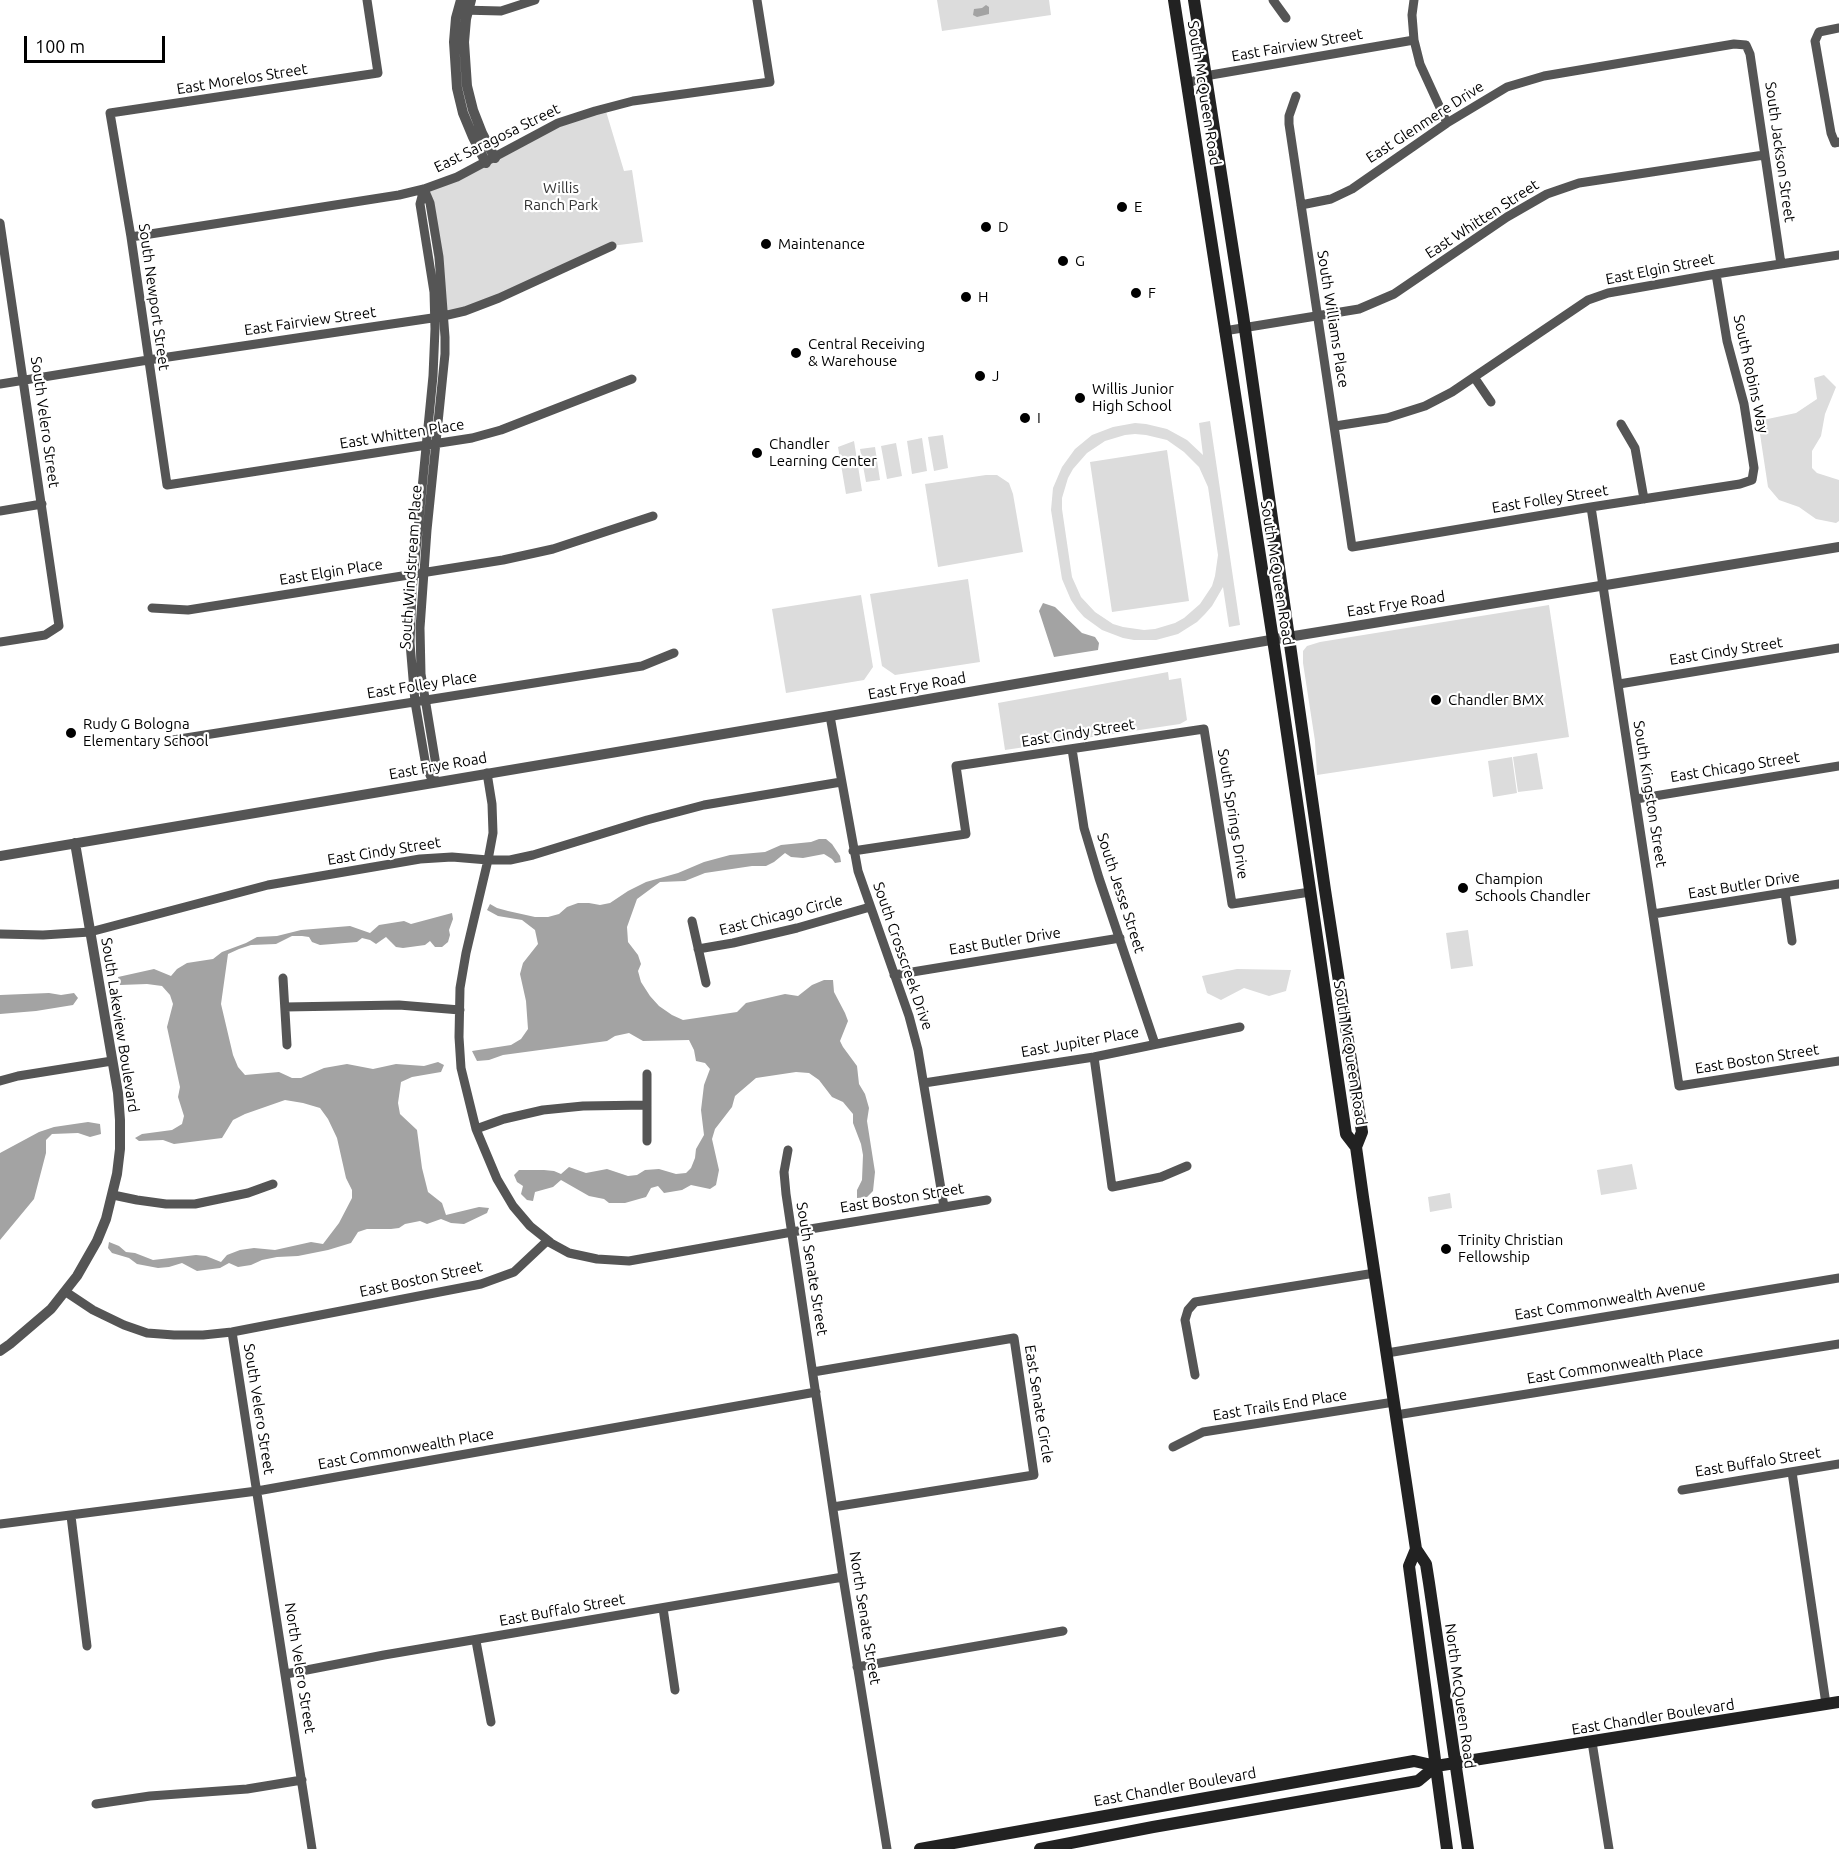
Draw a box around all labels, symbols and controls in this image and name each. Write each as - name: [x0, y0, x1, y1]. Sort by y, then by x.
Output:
- street label: South McQueen Road: [1184, 19, 1224, 167]
- scale bar: [27, 24, 168, 62]
- street label: East Fairview Street: [1230, 25, 1364, 65]
- text: 100 m: [35, 36, 85, 56]
- street label: East Morelos Street: [175, 60, 309, 98]
- street label: East Glenmere Drive: [1363, 77, 1487, 167]
- street label: South Jackson Street: [1761, 80, 1799, 224]
- street label: East Saragosa Street: [431, 100, 563, 176]
- street label: East Whitten Street: [1422, 176, 1542, 262]
- park label: Willis Ranch Park: [524, 179, 598, 214]
- place label: E: [1134, 198, 1142, 216]
- marker: E: [1115, 200, 1129, 214]
- place label: D: [998, 218, 1009, 236]
- marker: D: [979, 220, 993, 234]
- street label: South Newport Street: [135, 222, 173, 372]
- place label: Maintenance: [778, 235, 865, 253]
- marker: Maintenance: [759, 237, 773, 251]
- street label: South Williams Place: [1313, 249, 1353, 389]
- street label: East Elgin Street: [1604, 250, 1716, 288]
- place label: G: [1075, 252, 1085, 270]
- marker: G: [1056, 254, 1070, 268]
- place label: F: [1148, 284, 1156, 302]
- marker: F: [1129, 286, 1143, 300]
- place label: H: [978, 288, 988, 306]
- marker: H: [959, 290, 973, 304]
- street label: East Fairview Street: [243, 303, 377, 339]
- street label: South Robins Way: [1730, 313, 1772, 435]
- place label: Central Receiving & Warehouse: [808, 335, 925, 370]
- marker: Central Receiving & Warehouse: [789, 346, 803, 360]
- street label: South Velero Street: [27, 355, 63, 489]
- place label: J: [992, 367, 999, 385]
- marker: J: [973, 369, 987, 383]
- place label: Willis Junior High School: [1092, 380, 1174, 415]
- marker: Willis Junior High School: [1073, 391, 1087, 405]
- place label: I: [1037, 409, 1041, 427]
- marker: I: [1018, 411, 1032, 425]
- street label: East Whitten Place: [338, 415, 466, 453]
- place label: Chandler Learning Center: [769, 435, 877, 470]
- marker: Chandler Learning Center: [750, 446, 764, 460]
- street label: East Folley Street: [1491, 481, 1609, 517]
- street label: South Windstream Place: [396, 484, 426, 650]
- street label: South McQueen Road: [1257, 499, 1297, 647]
- street label: East Elgin Place: [278, 555, 384, 589]
- street label: East Frye Road: [1346, 587, 1446, 621]
- street label: East Cindy Street: [1668, 633, 1784, 669]
- street label: East Folley Place: [366, 667, 478, 703]
- street label: East Frye Road: [867, 669, 967, 703]
- place label: Chandler BMX: [1448, 691, 1544, 709]
- marker: Chandler BMX: [1429, 693, 1443, 707]
- place label: Rudy G Bologna Elementary School: [83, 715, 209, 750]
- street label: East Cindy Street: [1020, 715, 1136, 751]
- street label: South Kingston Street: [1630, 719, 1670, 869]
- marker: Rudy G Bologna Elementary School: [64, 726, 78, 740]
- street label: South Springs Drive: [1214, 748, 1252, 880]
- street label: East Chicago Street: [1669, 748, 1801, 786]
- street label: East Frye Road: [388, 749, 488, 783]
- street label: South Jesse Street: [1093, 831, 1149, 955]
- street label: East Cindy Street: [326, 833, 442, 869]
- street label: East Butler Drive: [1687, 867, 1801, 903]
- place label: Champion Schools Chandler: [1475, 870, 1591, 905]
- street label: South Crosscreek Drive: [869, 880, 937, 1032]
- marker: Champion Schools Chandler: [1456, 881, 1470, 895]
- street label: East Chicago Circle: [717, 891, 845, 939]
- street label: East Butler Drive: [948, 923, 1062, 959]
- street label: South Lakeview Boulevard: [97, 936, 143, 1114]
- street label: South McQueen Road: [1330, 979, 1370, 1127]
- street label: East Jupiter Place: [1020, 1023, 1140, 1061]
- street label: East Boston Street: [1694, 1040, 1820, 1078]
- street label: East Boston Street: [839, 1179, 965, 1217]
- street label: South Senate Street: [793, 1201, 831, 1337]
- place label: Trinity Christian Fellowship: [1458, 1231, 1563, 1266]
- marker: Trinity Christian Fellowship: [1439, 1242, 1453, 1256]
- street label: East Boston Street: [358, 1257, 484, 1301]
- street label: East Commonwealth Avenue: [1513, 1276, 1707, 1324]
- street label: South Velero Street: [240, 1342, 278, 1476]
- street label: East Commonwealth Place: [1525, 1342, 1705, 1388]
- street label: East Senate Circle: [1021, 1344, 1057, 1464]
- street label: East Trails End Place: [1212, 1385, 1348, 1425]
- street label: East Commonwealth Place: [317, 1425, 495, 1473]
- street label: East Buffalo Street: [1694, 1443, 1822, 1481]
- street label: North Senate Street: [846, 1550, 884, 1686]
- street label: East Buffalo Street: [498, 1590, 626, 1630]
- street label: North Velero Street: [281, 1601, 319, 1735]
- street label: North McQueen Road: [1441, 1622, 1479, 1770]
- street label: East Chandler Boulevard: [1570, 1695, 1736, 1739]
- street label: East Chandler Boulevard: [1092, 1764, 1258, 1810]

